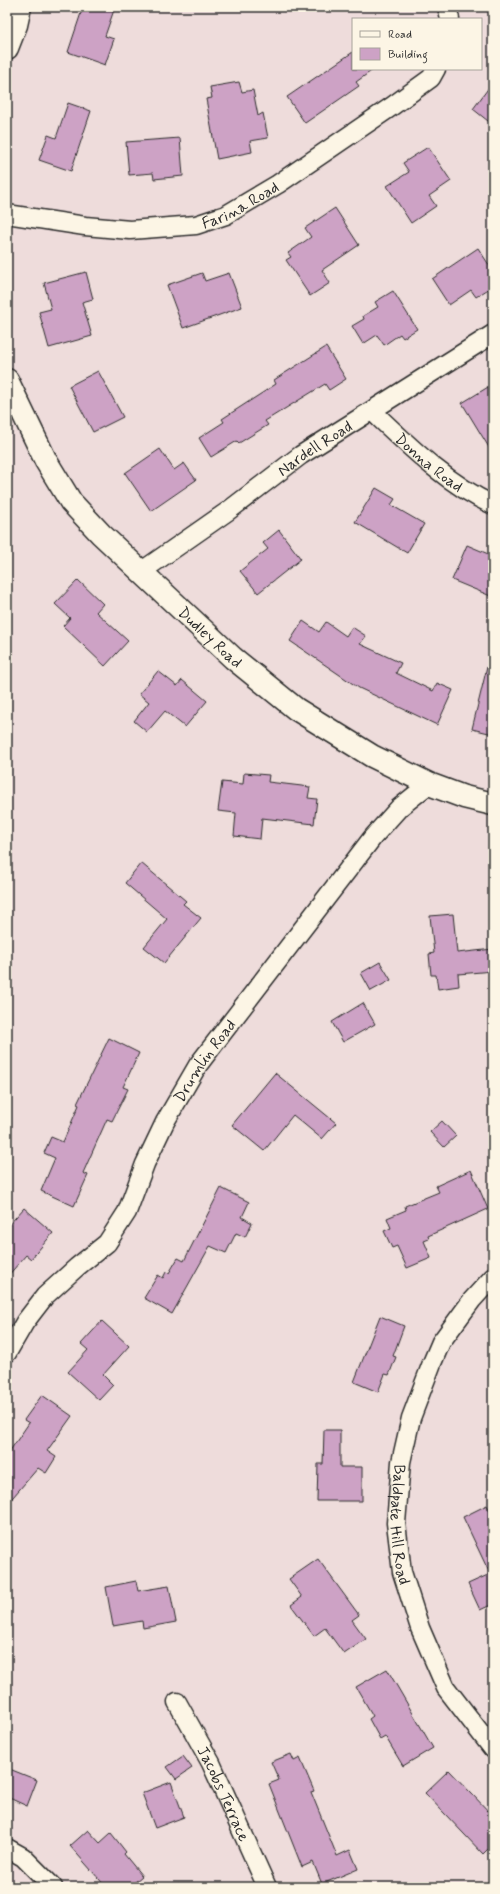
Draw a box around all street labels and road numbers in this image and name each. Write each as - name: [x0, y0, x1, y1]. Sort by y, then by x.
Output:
- street label: Farina Road: [199, 177, 283, 234]
- street label: Nardell Road: [273, 416, 357, 481]
- street label: Donna Road: [390, 429, 467, 498]
- street label: Dudley Road: [173, 603, 246, 673]
- street label: Drumlin Road: [170, 1016, 241, 1107]
- street label: Baldpate Hill Road: [384, 1464, 414, 1588]
- street label: Jacobs Terrace: [192, 1742, 254, 1846]

